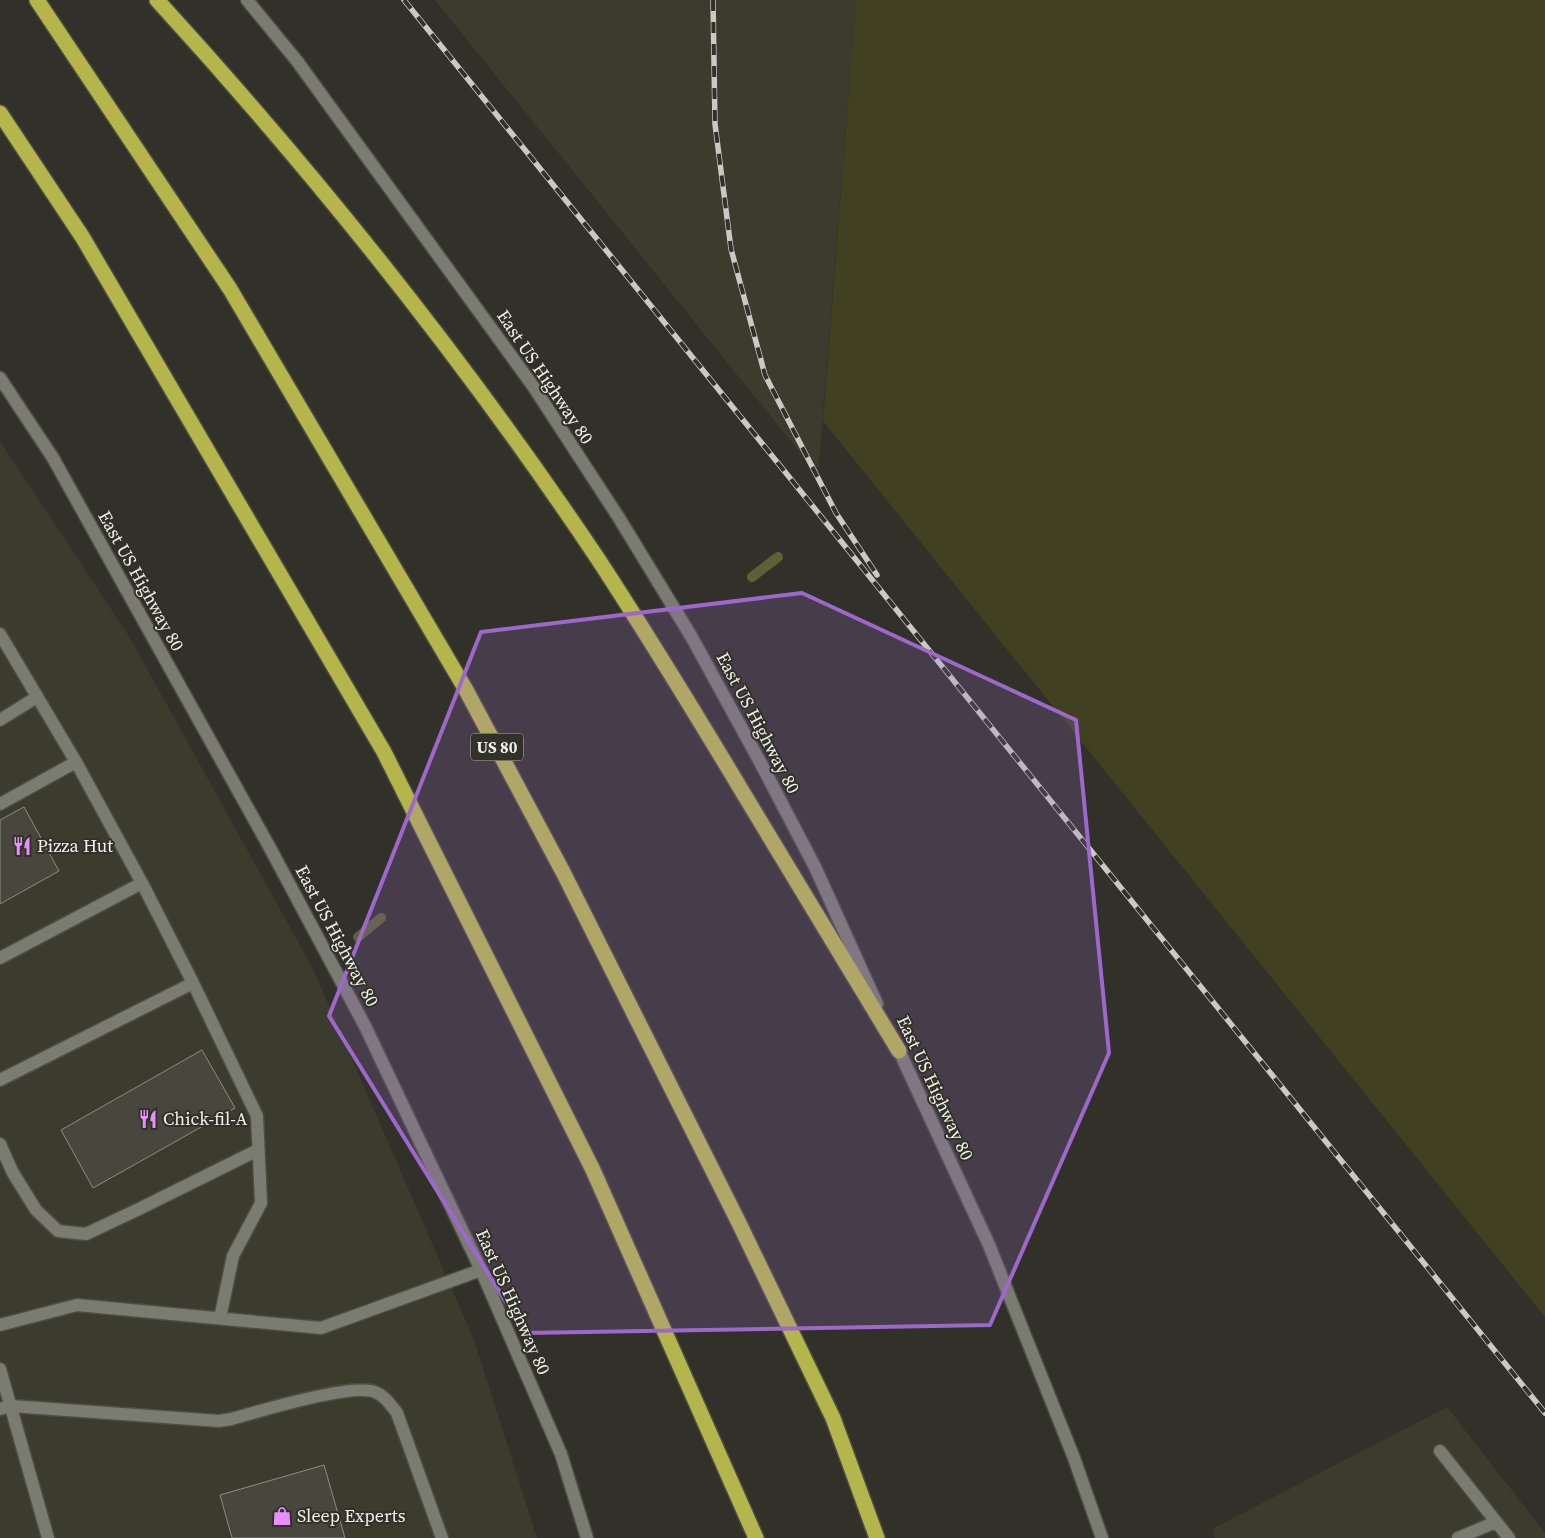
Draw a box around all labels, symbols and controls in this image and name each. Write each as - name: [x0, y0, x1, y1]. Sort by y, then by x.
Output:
- street label: East US Highway 80: [491, 305, 600, 449]
- street label: East US Highway 80: [92, 506, 190, 655]
- street label: East US Highway 80: [711, 648, 806, 798]
- road number: US 80: [471, 734, 523, 760]
- place label: Pizza Hut: [37, 833, 113, 858]
- restaurant icon: Pizza Hut: [11, 835, 33, 857]
- street label: East US Highway 80: [290, 861, 385, 1011]
- street label: East US Highway 80: [891, 1011, 980, 1164]
- place label: Chick-fil-A: [163, 1106, 247, 1131]
- restaurant icon: Chick-fil-A: [137, 1108, 159, 1130]
- street label: East US Highway 80: [470, 1225, 557, 1379]
- place label: Sleep Experts: [297, 1503, 406, 1528]
- shop icon: Sleep Experts: [271, 1505, 293, 1527]

